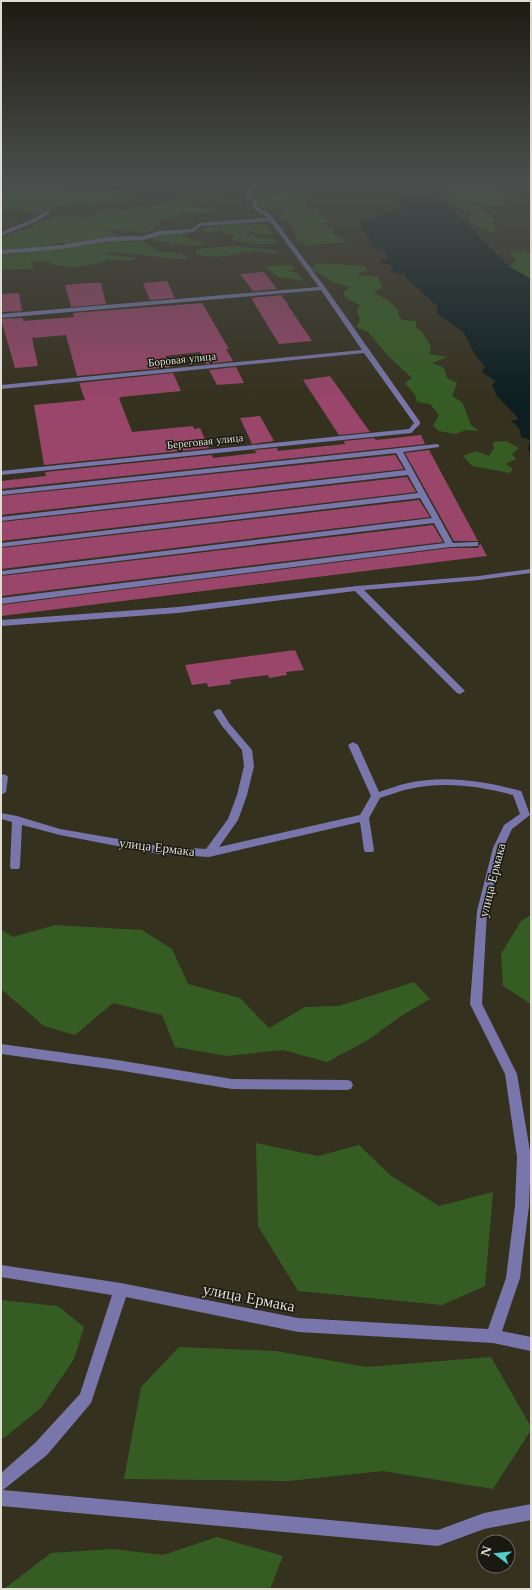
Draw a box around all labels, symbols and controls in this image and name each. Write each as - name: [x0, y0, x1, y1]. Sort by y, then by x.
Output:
- street label: Боровая улица: [147, 348, 217, 370]
- street label: Береговая улица: [166, 430, 244, 452]
- street label: улица Ермака: [118, 834, 196, 860]
- street label: улица Ермака: [475, 841, 509, 919]
- street label: улица Ермака: [201, 1278, 297, 1316]
- north arrow: [476, 1534, 516, 1574]
- text: N: [478, 1544, 495, 1558]

